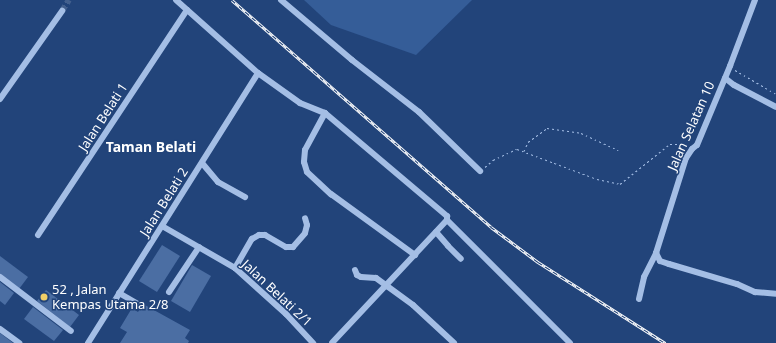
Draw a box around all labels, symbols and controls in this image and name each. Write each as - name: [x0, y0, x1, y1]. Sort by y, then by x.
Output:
- street label: Jalan Selatan 10: [664, 79, 718, 173]
- street label: Jalan Belati 1: [75, 80, 131, 154]
- district label: Taman Belati: [106, 139, 196, 155]
- street label: Jalan Belati 2: [137, 165, 191, 239]
- street label: Jalan Belati 2/1: [239, 256, 315, 330]
- place label: 52 , Jalan Kempas Utama 2/8: [52, 282, 168, 313]
- marker: 52 , Jalan Kempas Utama 2/8: [39, 292, 49, 302]

